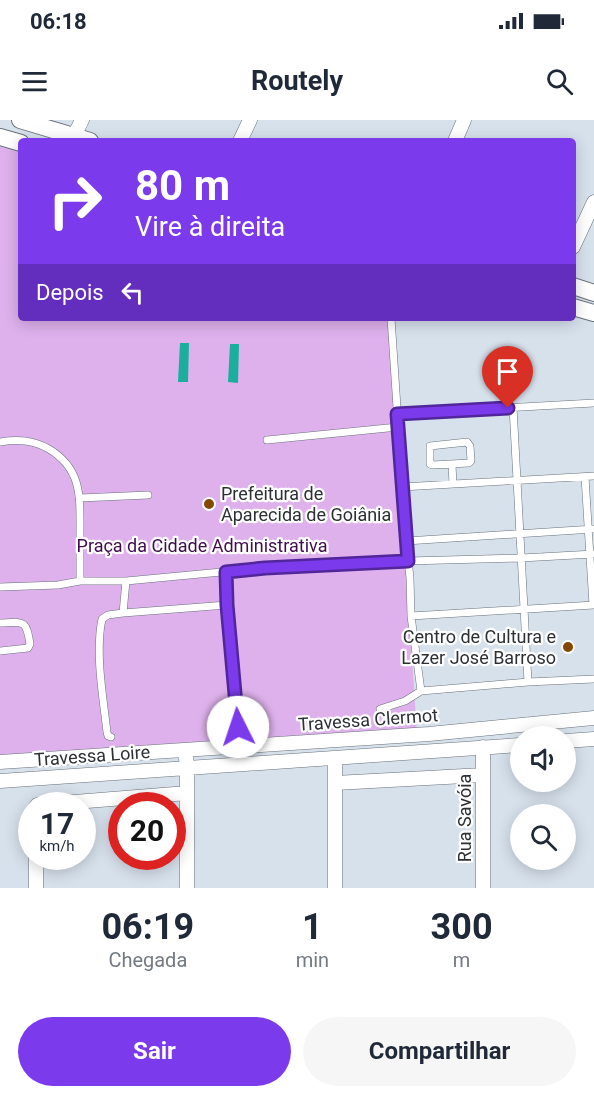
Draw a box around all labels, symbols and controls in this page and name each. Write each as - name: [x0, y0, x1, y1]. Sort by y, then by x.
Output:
- text: 06:18: [30, 9, 87, 34]
- icon: menu: [18, 65, 51, 98]
- text: Routely: [251, 65, 343, 97]
- icon: search: [543, 65, 576, 98]
- text: 80 m: [135, 161, 230, 210]
- icon: right: [36, 162, 114, 240]
- text: Vire à direita: [135, 211, 285, 243]
- icon: left: [116, 276, 149, 309]
- text: Depois: [36, 280, 104, 305]
- pin: [482, 346, 533, 408]
- icon: arrive: [491, 355, 524, 388]
- place label: Prefeitura de Aparecida de Goiânia: [221, 483, 391, 525]
- marker: Prefeitura de Aparecida de Goiânia: [202, 497, 216, 511]
- park label: Praça da Cidade Administrativa: [77, 535, 327, 556]
- place label: Centro de Cultura e Lazer José Barroso: [401, 626, 556, 668]
- marker: Centro de Cultura e Lazer José Barroso: [561, 640, 575, 654]
- position arrow: [206, 695, 270, 759]
- street label: Travessa Clermot: [297, 704, 439, 735]
- map controls: [510, 726, 576, 870]
- button: sound: [510, 726, 576, 792]
- street label: Travessa Loire: [33, 741, 151, 770]
- street label: Rua Savóia: [454, 774, 475, 862]
- speed limit sign: 20: [108, 792, 186, 870]
- button: search: [510, 804, 576, 870]
- text: 17: [40, 806, 74, 841]
- text: km/h: [39, 837, 75, 855]
- text: 06:19: [101, 906, 194, 948]
- text: 1: [302, 906, 323, 948]
- text: 300: [431, 906, 493, 948]
- text: Chegada: [108, 948, 187, 972]
- text: min: [296, 948, 329, 972]
- text: m: [453, 948, 470, 972]
- button: Sair: [18, 1017, 291, 1086]
- button: Compartilhar: [303, 1017, 576, 1086]

